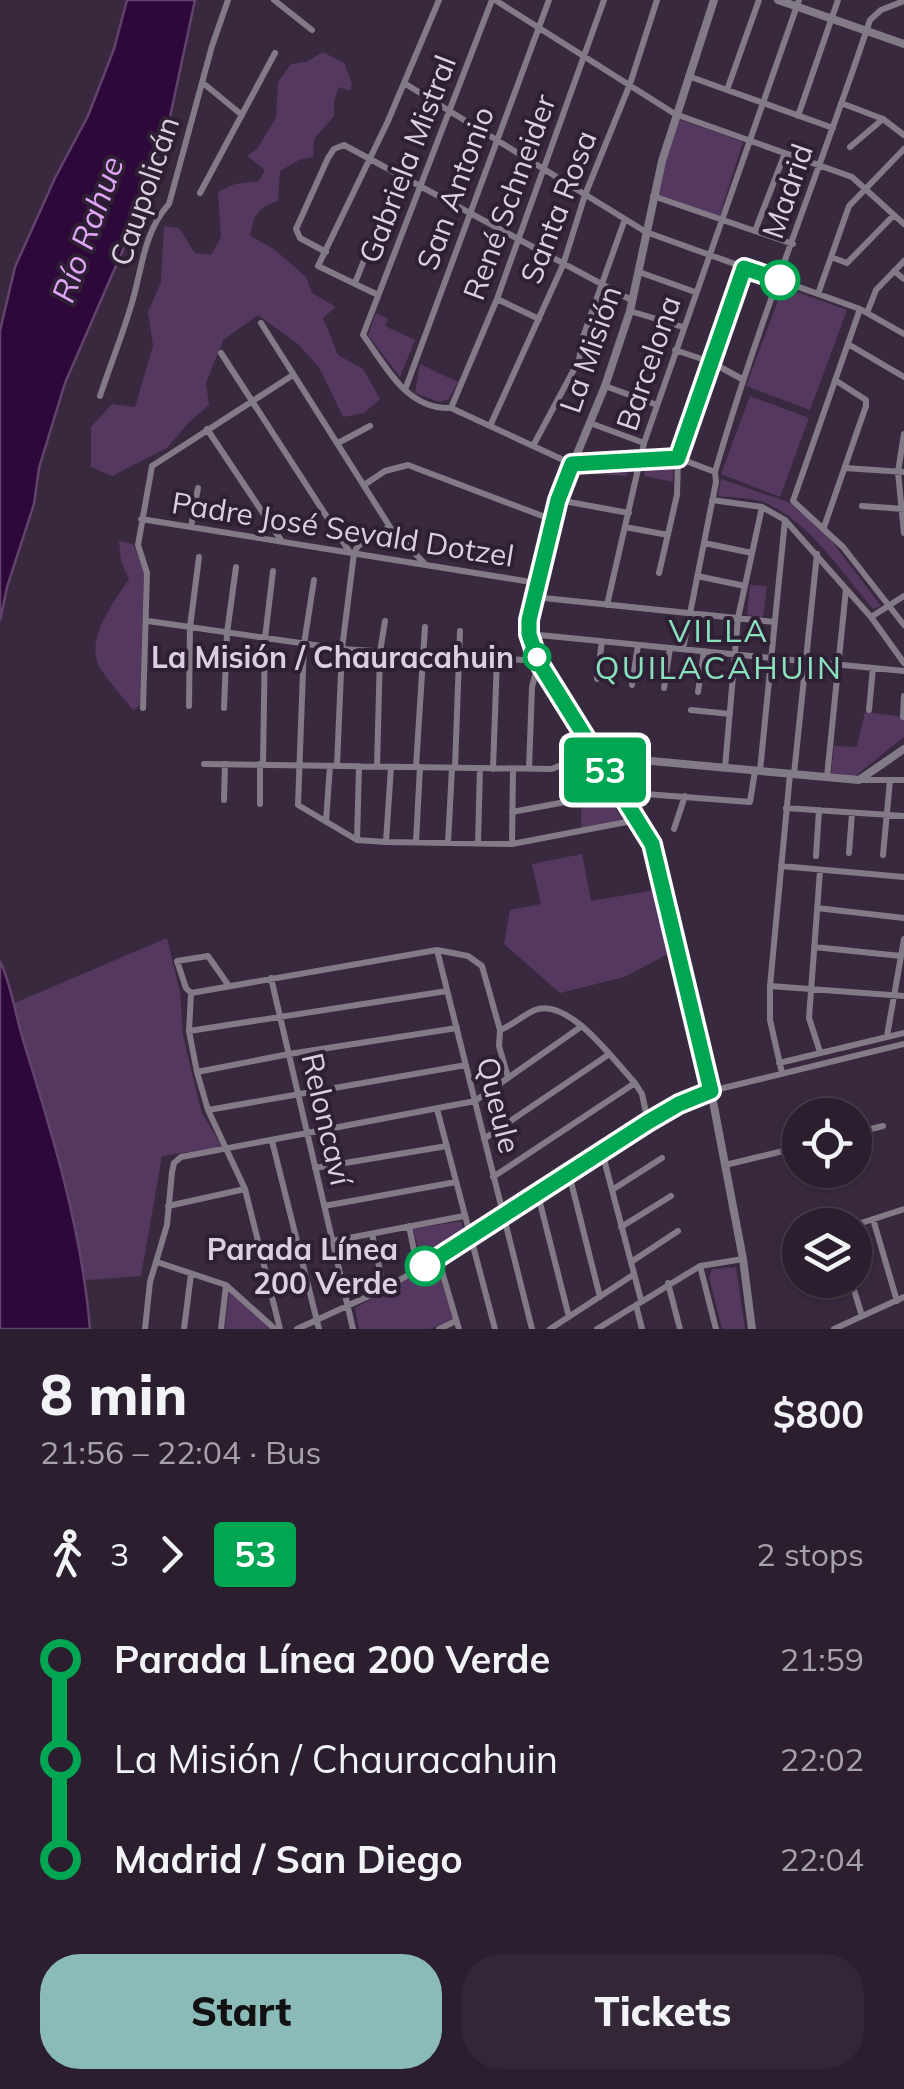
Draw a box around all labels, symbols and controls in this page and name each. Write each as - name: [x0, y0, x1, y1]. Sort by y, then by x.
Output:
- street label: Gabriela Mistral: [350, 50, 464, 268]
- street label: René Schneider: [454, 89, 564, 305]
- street label: San Antonio: [408, 101, 502, 275]
- street label: Caupolicán: [101, 111, 187, 271]
- street label: Santa Rosa: [511, 125, 605, 289]
- street label: Madrid: [753, 139, 821, 243]
- water label: Río Rahue: [42, 151, 132, 307]
- unlabelled marker: [761, 261, 799, 299]
- street label: La Misión: [551, 281, 629, 417]
- street label: Barcelona: [607, 291, 689, 435]
- street label: Padre José Sevald Dotzel: [169, 483, 517, 575]
- district label: VILLA QUILACAHUIN: [595, 610, 843, 687]
- place label: La Misión / Chauracahuin: [151, 638, 514, 676]
- marker: La Misión / Chauracahuin: [524, 644, 550, 670]
- line badge: 53: [560, 738, 650, 802]
- text: 53: [584, 748, 626, 792]
- street label: Reloncaví: [293, 1049, 361, 1190]
- street label: Queule: [469, 1053, 529, 1157]
- map controls: [782, 1098, 872, 1298]
- button: locate: [782, 1098, 872, 1188]
- button: layers: [782, 1208, 872, 1298]
- place label: Parada Línea 200 Verde: [207, 1230, 398, 1302]
- marker: Parada Línea 200 Verde: [406, 1247, 444, 1285]
- text: 8 min: [40, 1360, 187, 1429]
- text: $800: [773, 1390, 864, 1438]
- text: 21:56 – 22:04 · Bus: [40, 1432, 321, 1472]
- icon: walk: [40, 1527, 95, 1582]
- icon: forward: [144, 1527, 199, 1582]
- text: 53: [234, 1532, 276, 1576]
- text: 3: [110, 1534, 129, 1574]
- text: 2 stops: [756, 1534, 864, 1574]
- text: Parada Línea 200 Verde: [114, 1635, 550, 1683]
- text: 21:59: [780, 1639, 864, 1679]
- text: La Misión / Chauracahuin: [114, 1735, 558, 1783]
- text: 22:02: [780, 1739, 864, 1779]
- text: Madrid / San Diego: [114, 1835, 463, 1883]
- text: 22:04: [780, 1839, 864, 1879]
- button: Start: [40, 1954, 442, 2069]
- button: Tickets: [462, 1954, 864, 2069]

